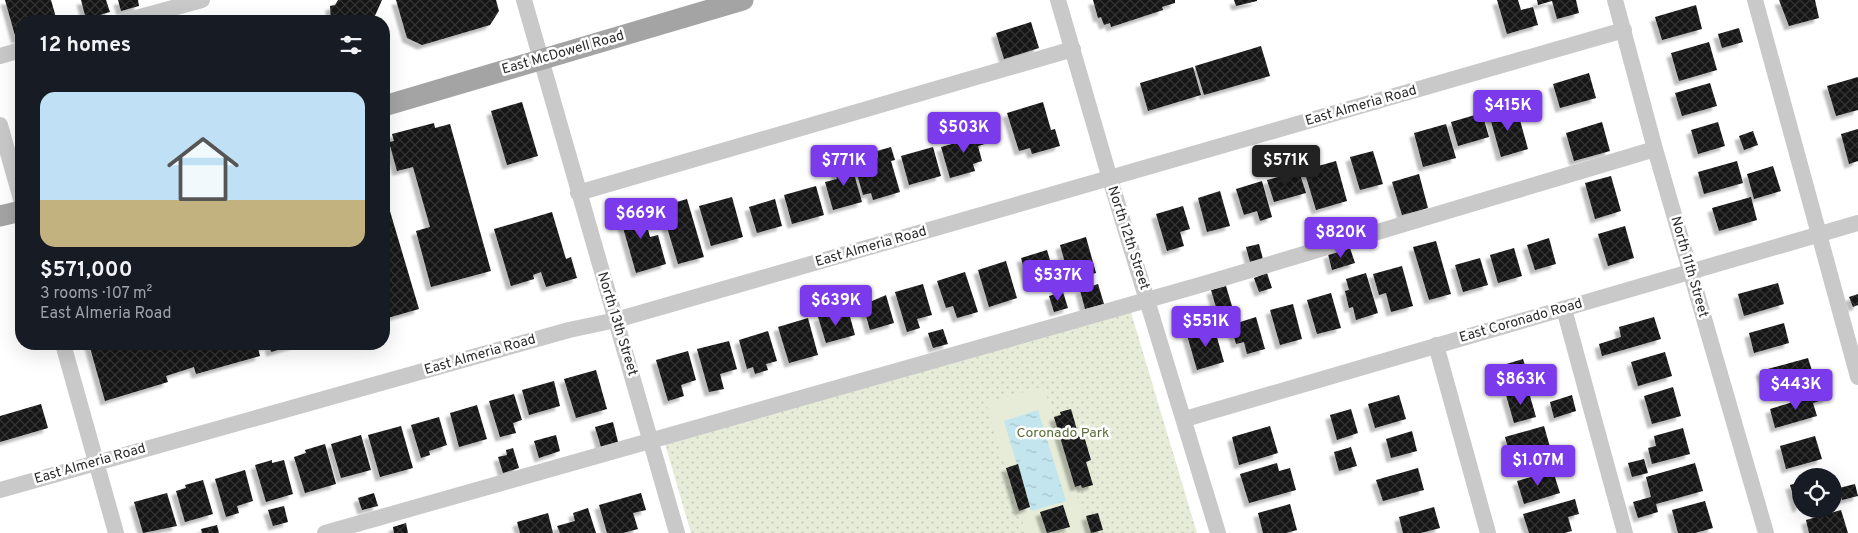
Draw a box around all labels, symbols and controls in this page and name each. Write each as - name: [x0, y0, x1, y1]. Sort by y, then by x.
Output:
- street label: East McDowell Road: [500, 27, 626, 79]
- icon: filters: [337, 31, 365, 59]
- text: 12 homes: [40, 32, 131, 59]
- street label: East Almeria Road: [1303, 82, 1419, 130]
- pin: $415K: [1473, 90, 1543, 132]
- text: $415K: [1484, 96, 1532, 116]
- pin: $503K: [929, 112, 999, 154]
- text: $503K: [939, 118, 989, 138]
- icon: home: [158, 124, 248, 214]
- pin: $771K: [809, 144, 879, 187]
- pin: $571K: [1251, 144, 1321, 187]
- text: $771K: [822, 151, 866, 171]
- text: $571K: [1263, 151, 1309, 171]
- street label: North 12th Street: [1103, 184, 1153, 292]
- pin: $669K: [606, 198, 676, 240]
- text: $669K: [616, 204, 666, 224]
- street label: North 11th Street: [1666, 214, 1712, 320]
- pin: $820K: [1306, 216, 1376, 259]
- street label: East Almeria Road: [813, 223, 929, 271]
- text: $820K: [1315, 223, 1367, 243]
- text: $571,000: [40, 257, 133, 284]
- pin: $537K: [1023, 260, 1093, 302]
- text: $537K: [1034, 266, 1082, 286]
- street label: North 13th Street: [593, 270, 641, 378]
- text: 3 rooms · 107 m²: [40, 284, 152, 304]
- pin: $639K: [801, 284, 871, 327]
- text: $639K: [811, 291, 861, 311]
- street label: East Coronado Road: [1457, 295, 1585, 347]
- text: East Almeria Road: [40, 304, 171, 324]
- pin: $551K: [1171, 306, 1241, 348]
- text: $551K: [1183, 312, 1229, 332]
- street label: East Almeria Road: [422, 331, 538, 379]
- pin: $863K: [1486, 364, 1556, 406]
- pin: $443K: [1761, 368, 1831, 411]
- text: $863K: [1496, 370, 1546, 390]
- text: $443K: [1770, 375, 1822, 395]
- park label: Coronado Park: [1016, 425, 1110, 442]
- street label: East Almeria Road: [32, 440, 148, 488]
- pin: $1.07M: [1497, 444, 1579, 487]
- text: $1.07M: [1512, 451, 1564, 471]
- map controls: [1792, 468, 1842, 518]
- button: locate: [1792, 468, 1842, 518]

